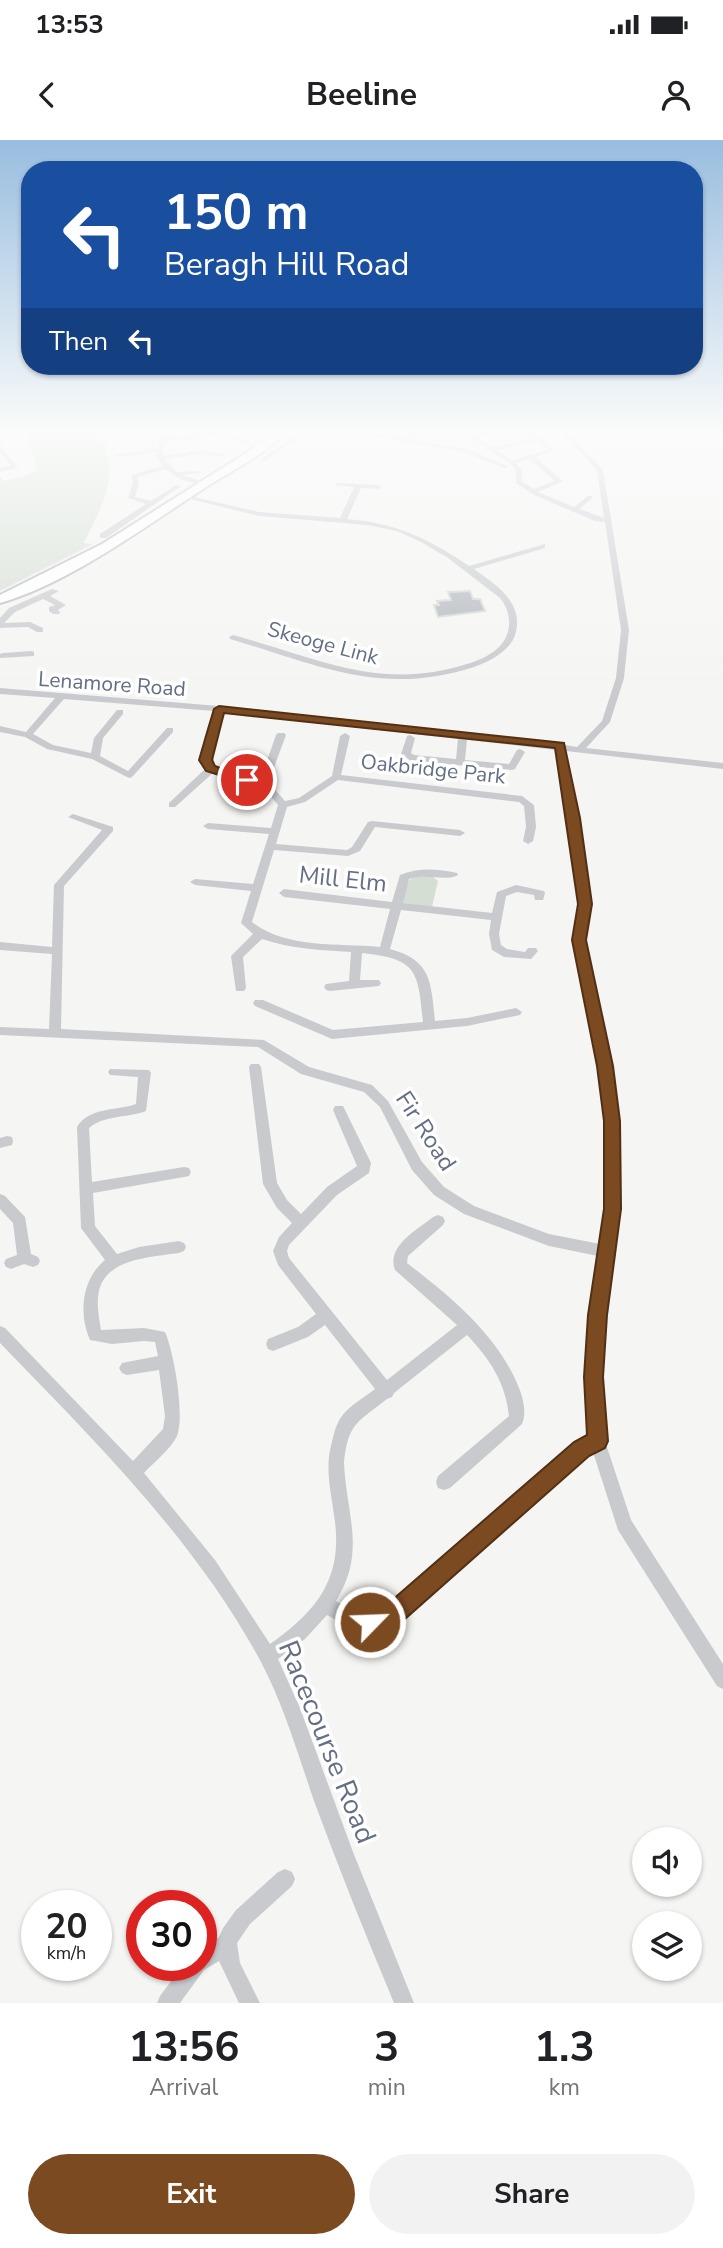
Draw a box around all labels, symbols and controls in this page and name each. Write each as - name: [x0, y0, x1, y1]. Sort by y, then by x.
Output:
- text: 13:53: [35, 7, 104, 42]
- text: Beeline: [306, 73, 417, 116]
- icon: back: [28, 76, 66, 114]
- icon: person: [657, 76, 695, 114]
- text: 150 m: [164, 179, 308, 246]
- icon: left: [49, 189, 140, 280]
- text: Beragh Hill Road: [164, 243, 409, 286]
- icon: left: [122, 322, 160, 360]
- text: Then: [49, 324, 108, 359]
- street label: Skeoge Link: [265, 615, 382, 671]
- street label: Lenamore Road: [37, 665, 187, 703]
- street label: Oakbridge Park: [359, 747, 507, 791]
- pin: [217, 750, 277, 810]
- icon: arrive: [228, 761, 266, 799]
- street label: Mill Elm: [298, 858, 388, 900]
- street label: Fir Road: [388, 1085, 464, 1177]
- position arrow: [333, 1585, 407, 1659]
- street label: Racecourse Road: [269, 1635, 385, 1849]
- map controls: [632, 1827, 702, 1981]
- button: sound: [632, 1827, 702, 1897]
- speed limit sign: 30: [126, 1890, 217, 1981]
- text: 20: [45, 1903, 88, 1950]
- button: layers: [632, 1911, 702, 1981]
- text: km/h: [47, 1941, 86, 1965]
- text: 13:56: [128, 2019, 239, 2076]
- text: 3: [374, 2019, 399, 2076]
- text: 1.3: [534, 2019, 595, 2076]
- text: Arrival: [149, 2072, 218, 2103]
- text: min: [368, 2072, 406, 2103]
- text: km: [549, 2072, 580, 2103]
- button: Exit: [28, 2154, 355, 2234]
- button: Share: [369, 2154, 695, 2234]

